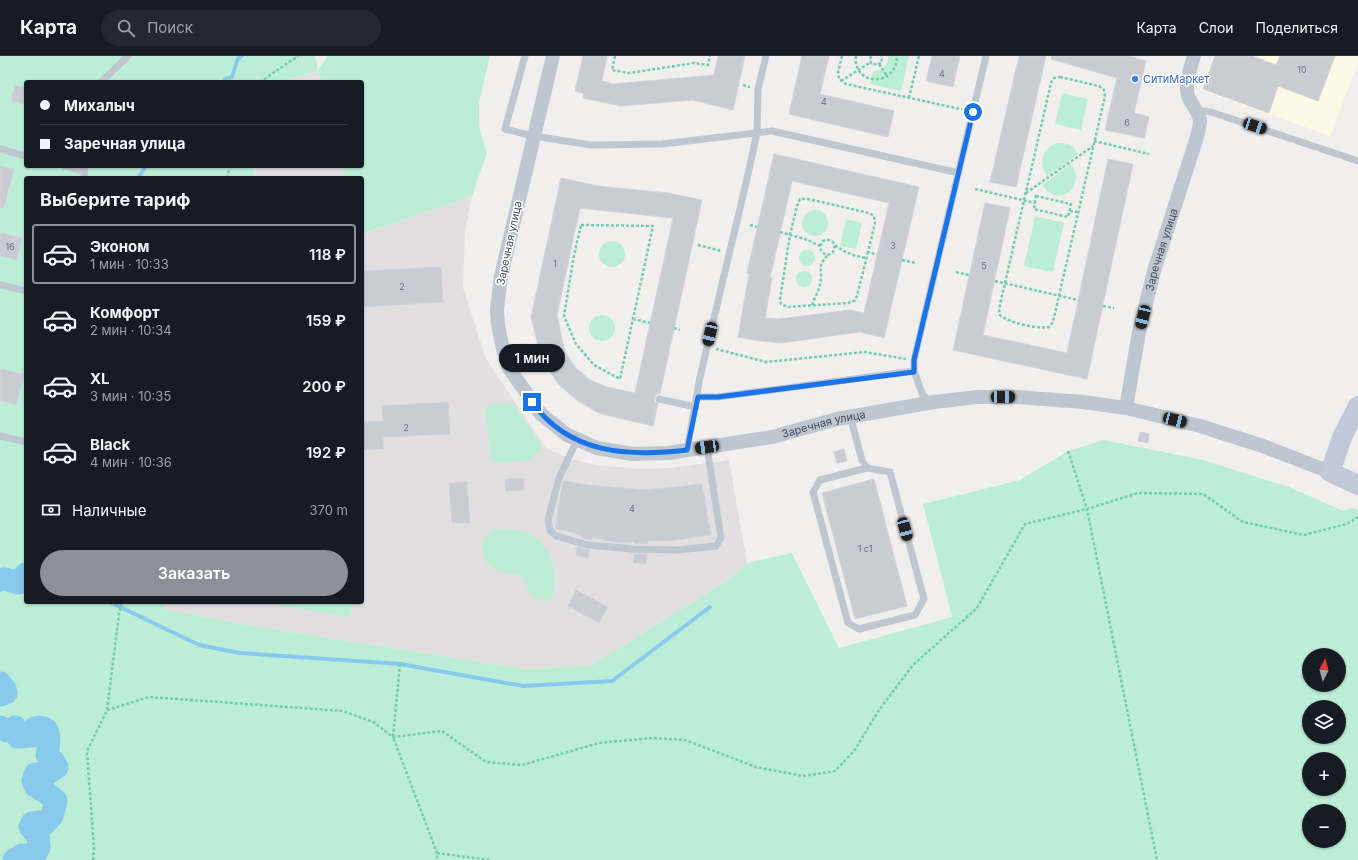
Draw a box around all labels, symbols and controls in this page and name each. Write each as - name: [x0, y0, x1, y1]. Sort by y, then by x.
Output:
- search box: [101, 10, 381, 46]
- text: Карта: [20, 16, 77, 39]
- icon: search: [115, 17, 137, 39]
- text: Поиск: [147, 18, 193, 37]
- text: Карта: [1136, 19, 1177, 36]
- text: Слои: [1199, 19, 1234, 36]
- text: Поделиться: [1256, 19, 1338, 36]
- house number: 10: [1297, 64, 1307, 75]
- house number: 4: [939, 68, 945, 79]
- place label: СитиМаркет: [1143, 72, 1210, 86]
- marker: СитиМаркет: [1130, 74, 1140, 84]
- text: Михалыч: [64, 96, 135, 115]
- house number: 4: [821, 96, 827, 107]
- route start: [964, 103, 982, 121]
- house number: 6: [1124, 117, 1130, 128]
- car: [1242, 117, 1268, 135]
- text: Заречная улица: [64, 134, 186, 153]
- text: Выберите тариф: [40, 189, 191, 210]
- street label: Заречная улица: [493, 200, 525, 286]
- street label: Заречная улица: [1142, 207, 1181, 292]
- icon: car: [42, 236, 78, 272]
- text: Эконом: [90, 237, 149, 256]
- house number: 3: [890, 240, 896, 251]
- house number: 16: [5, 241, 15, 252]
- text: 118 ₽: [309, 245, 346, 264]
- text: 1 мин · 10:33: [90, 256, 169, 272]
- house number: 1: [553, 258, 557, 269]
- house number: 5: [981, 260, 987, 271]
- house number: 2: [399, 281, 405, 292]
- icon: car: [42, 302, 78, 338]
- text: Комфорт: [90, 303, 160, 322]
- car: [1134, 304, 1152, 330]
- text: 159 ₽: [306, 311, 346, 330]
- car: [701, 321, 719, 347]
- text: 2 мин · 10:34: [90, 322, 172, 338]
- callout: 1 мин: [499, 344, 565, 372]
- text: 1 мин: [514, 350, 550, 366]
- icon: car: [42, 368, 78, 404]
- text: XL: [90, 369, 110, 388]
- text: 200 ₽: [302, 377, 346, 396]
- text: 3 мин · 10:35: [90, 388, 171, 404]
- car: [991, 391, 1015, 403]
- route end: [523, 393, 541, 411]
- street label: Заречная улица: [780, 407, 867, 441]
- car: [1162, 411, 1188, 429]
- house number: 2: [403, 422, 409, 433]
- icon: car: [42, 434, 78, 470]
- text: Black: [90, 435, 130, 454]
- car: [694, 439, 720, 455]
- text: 192 ₽: [306, 443, 346, 462]
- text: 4 мин · 10:36: [90, 454, 172, 470]
- icon: cash: [40, 499, 62, 521]
- text: Наличные: [72, 501, 146, 520]
- text: 370 m: [310, 502, 348, 518]
- house number: 4: [629, 503, 635, 514]
- car: [896, 516, 914, 542]
- house number: 1 с1: [858, 543, 872, 554]
- button: Заказать: [40, 550, 348, 596]
- north arrow: [1302, 648, 1346, 692]
- map controls: [1302, 648, 1346, 848]
- button: layers: [1302, 700, 1346, 744]
- button: +: [1302, 752, 1346, 796]
- button: −: [1302, 804, 1346, 848]

